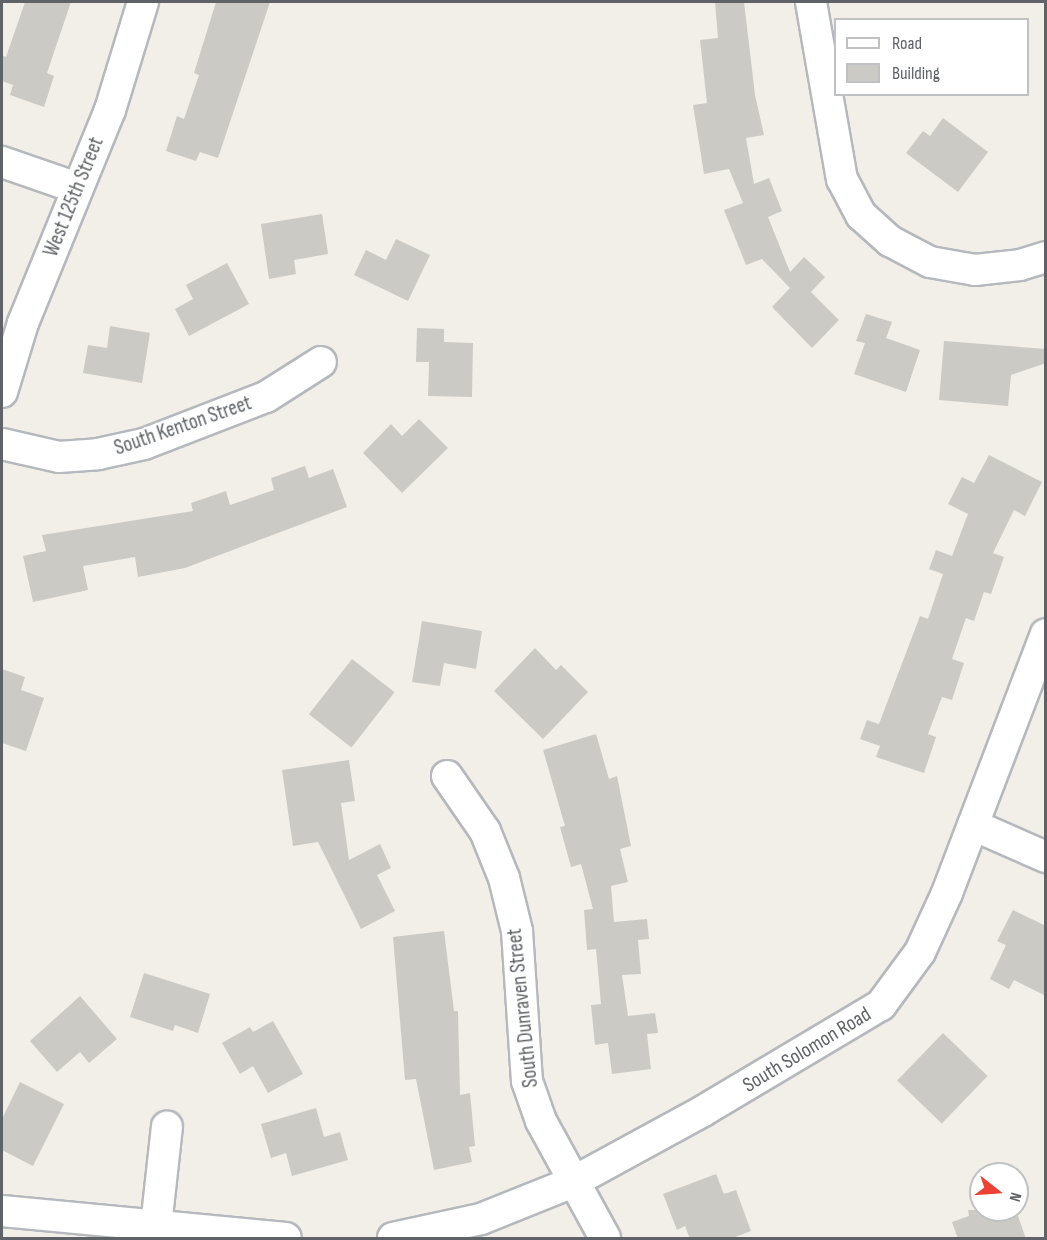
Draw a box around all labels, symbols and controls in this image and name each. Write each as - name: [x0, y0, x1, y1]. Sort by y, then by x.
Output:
- legend: [834, 18, 1029, 96]
- text: Road: [892, 33, 922, 54]
- text: Building: [892, 63, 940, 84]
- street label: West 125th Street: [39, 134, 109, 260]
- street label: South Kenton Street: [111, 391, 255, 461]
- street label: South Dunraven Street: [502, 927, 544, 1089]
- street label: South Solomon Road: [738, 1002, 876, 1098]
- north arrow: [969, 1162, 1029, 1222]
- text: N: [1004, 1190, 1025, 1204]

